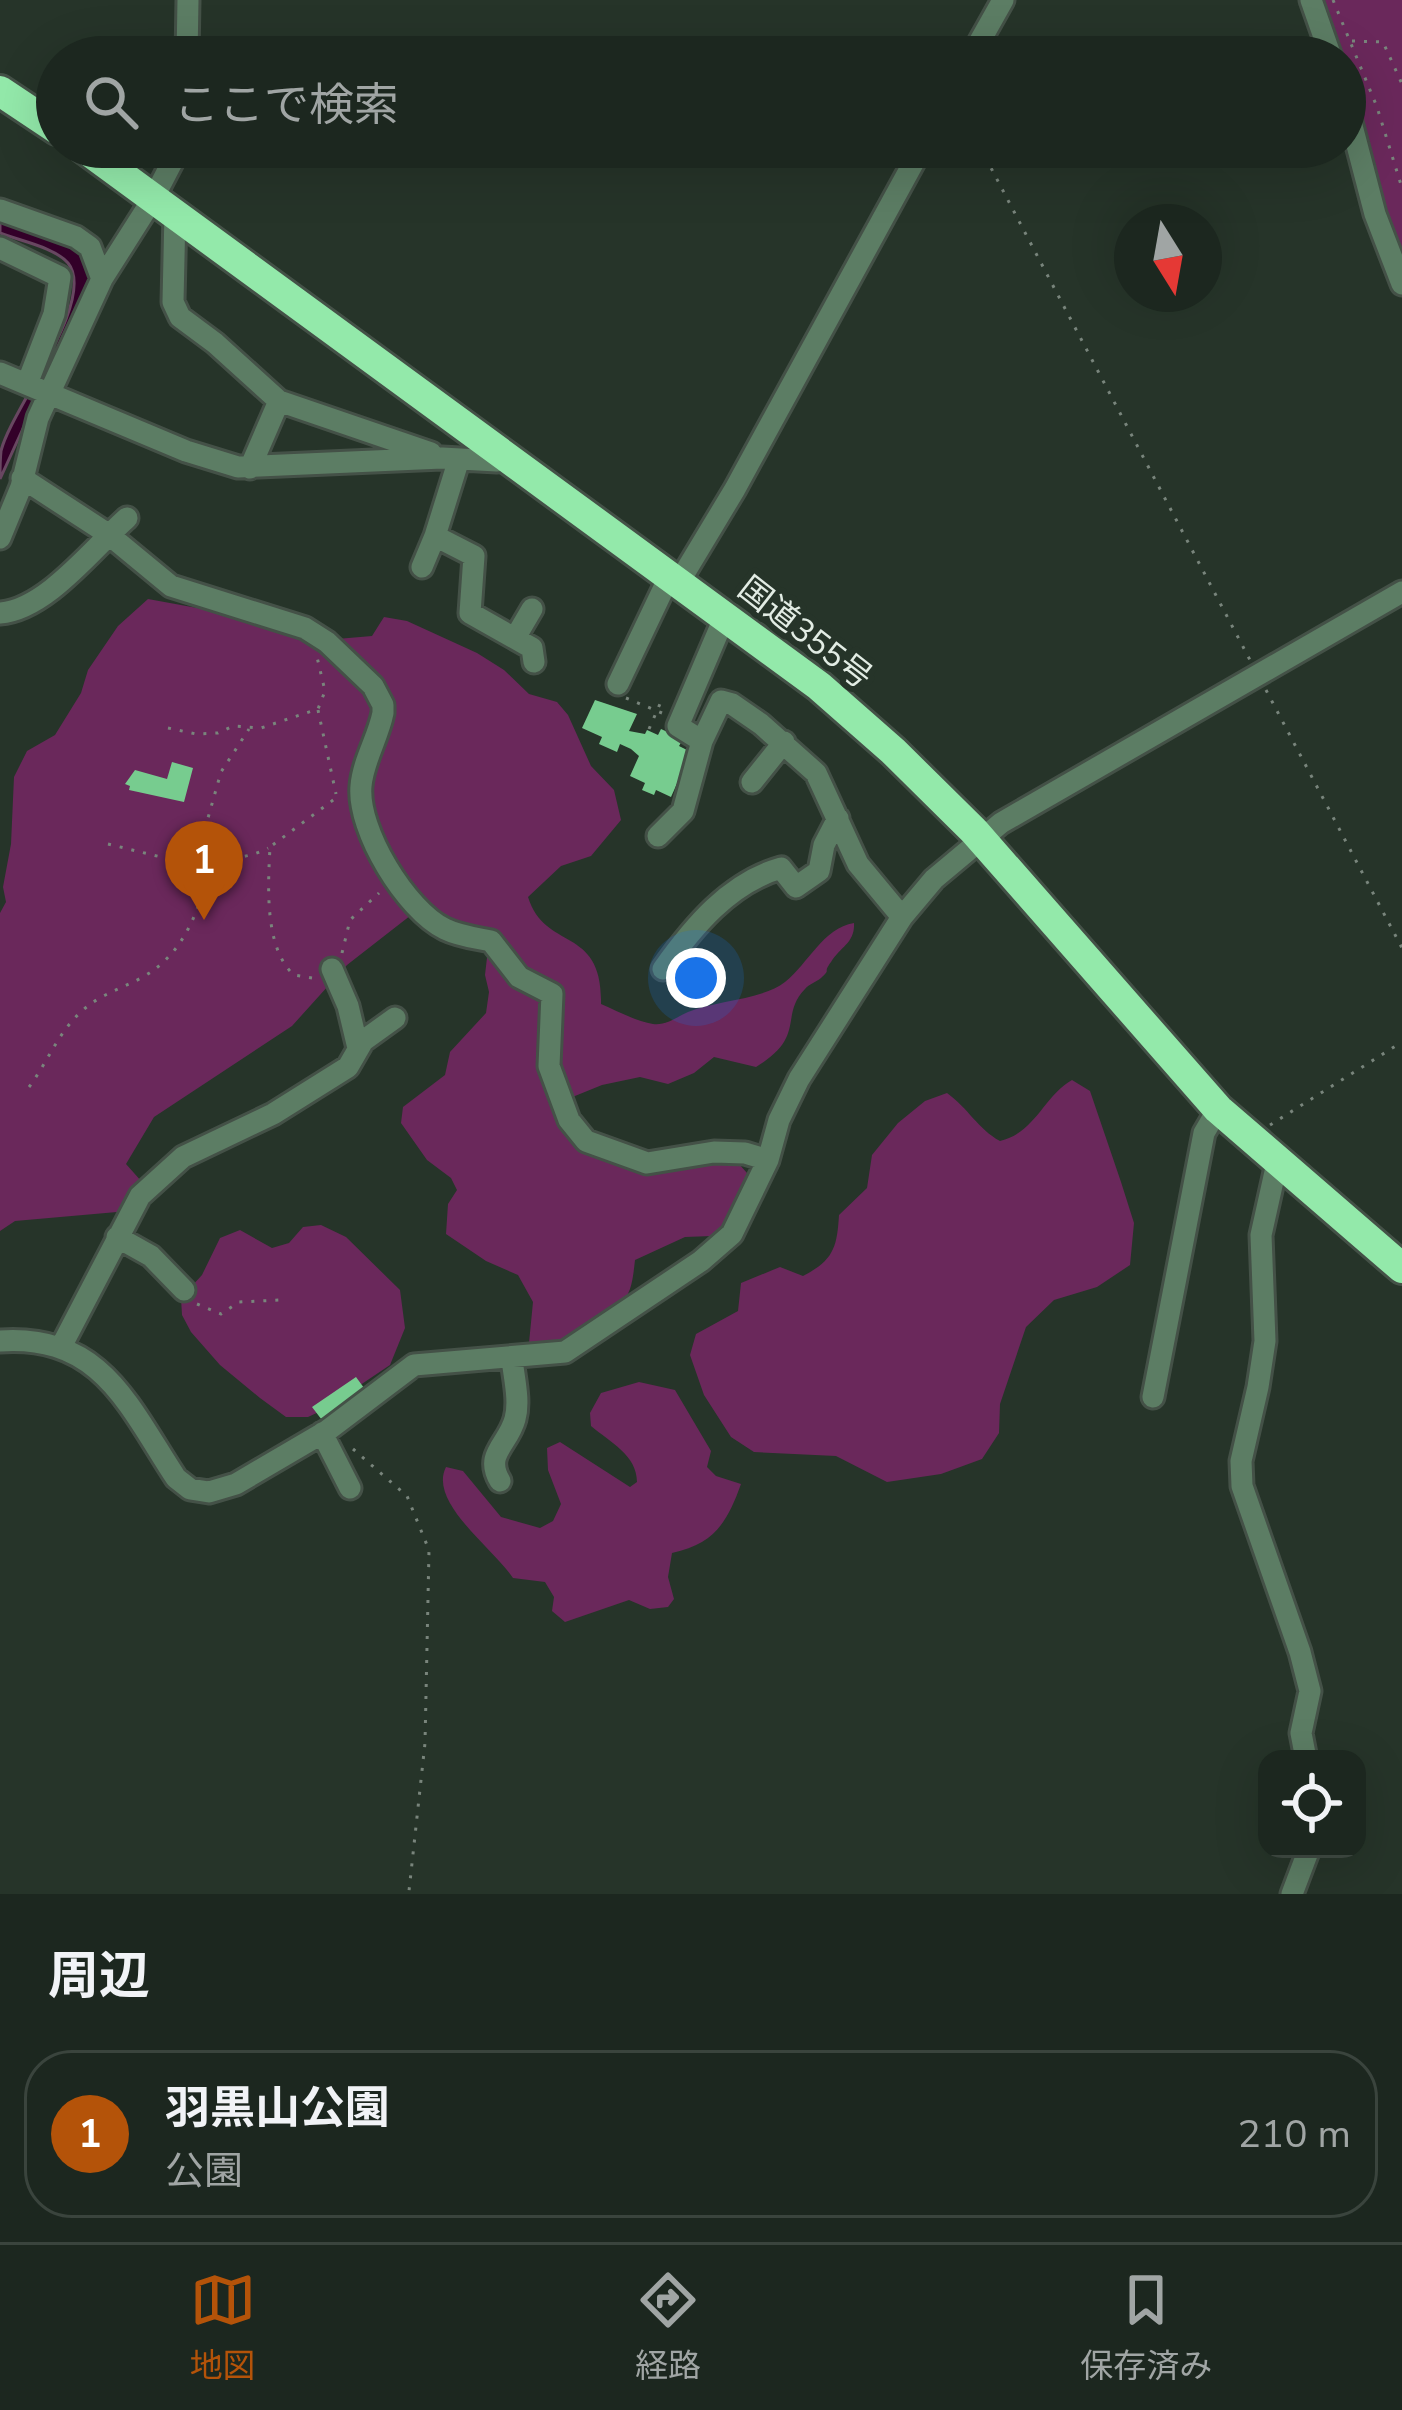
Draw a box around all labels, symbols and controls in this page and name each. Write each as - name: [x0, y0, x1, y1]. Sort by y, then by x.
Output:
- search box: [36, 36, 1366, 168]
- icon: search: [78, 69, 144, 135]
- text: ここで検索: [174, 75, 399, 136]
- north arrow: [1114, 204, 1222, 312]
- street label: 国道355号: [729, 567, 881, 699]
- pin: 1: [165, 821, 243, 920]
- your location: [666, 948, 726, 1008]
- map controls: [1258, 1750, 1366, 1858]
- button: locate: [1258, 1750, 1366, 1858]
- text: 周辺: [48, 1941, 150, 2011]
- text: 羽黒山公園: [165, 2078, 390, 2139]
- text: 1: [78, 2108, 102, 2161]
- text: 210 m: [1237, 2108, 1351, 2161]
- text: 公園: [165, 2145, 243, 2198]
- tab: 地図: [190, 2267, 256, 2389]
- tab: 経路: [635, 2267, 701, 2389]
- tab: 保存済み: [1080, 2267, 1212, 2389]

